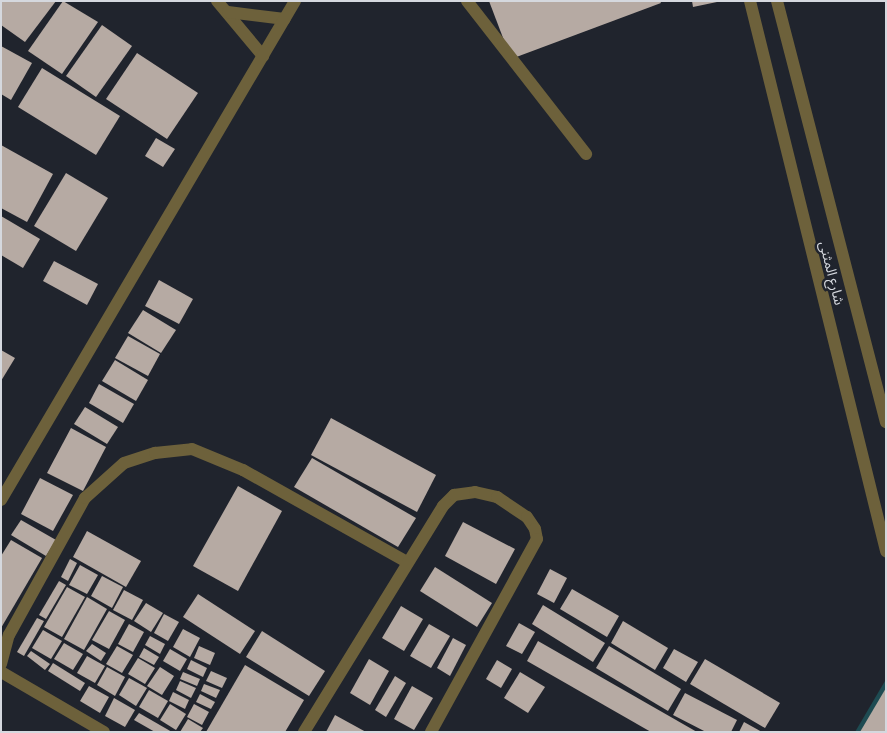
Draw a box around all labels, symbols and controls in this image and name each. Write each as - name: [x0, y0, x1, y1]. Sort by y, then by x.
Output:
- street label: شارع المثنى: [816, 239, 848, 307]

